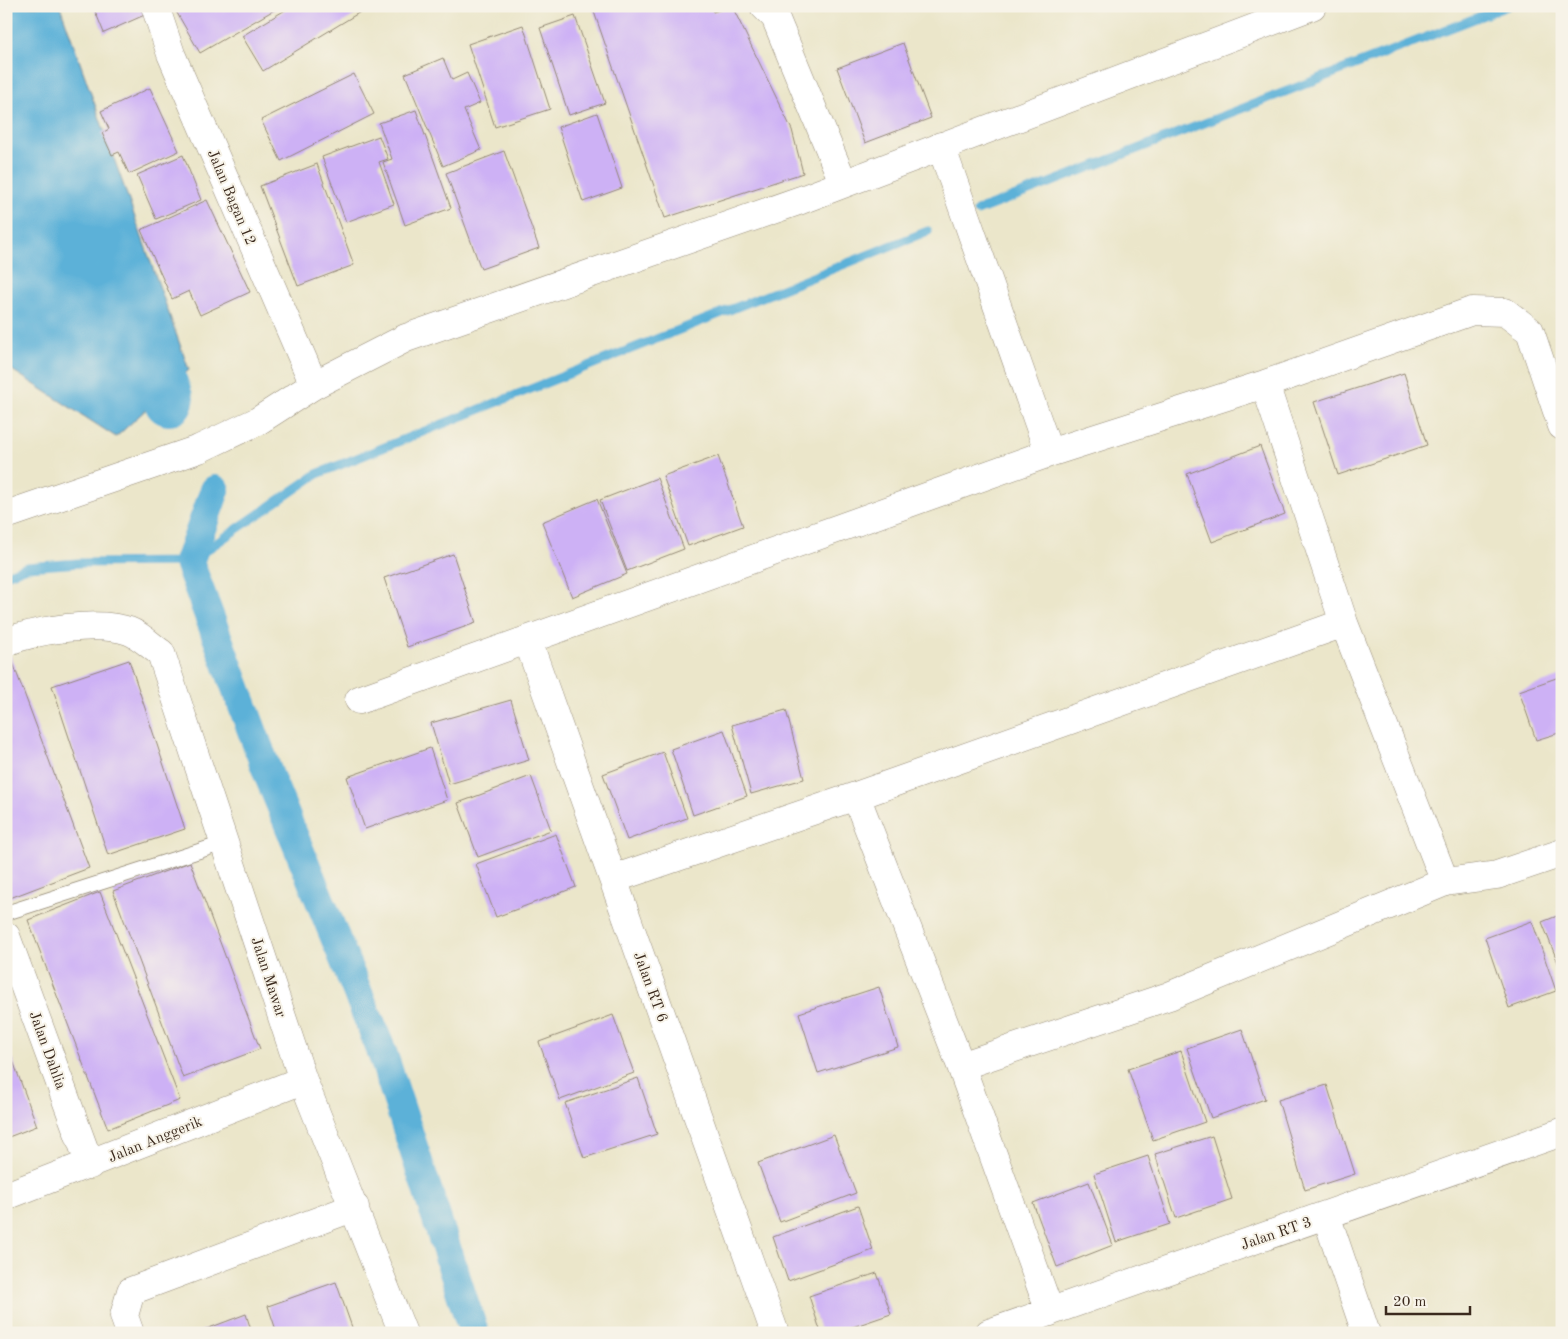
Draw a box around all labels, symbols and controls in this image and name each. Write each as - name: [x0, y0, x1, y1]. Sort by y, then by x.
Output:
- street label: Jalan Bagan 12: [204, 148, 257, 248]
- street label: Jalan Mawar: [248, 935, 288, 1020]
- street label: Jalan RT 6: [630, 950, 669, 1025]
- street label: Jalan Dahlia: [26, 1009, 68, 1092]
- street label: Jalan Anggerik: [106, 1115, 205, 1166]
- street label: Jalan RT 3: [1239, 1215, 1314, 1253]
- scale bar: [1386, 1284, 1469, 1316]
- text: 20 m: [1393, 1295, 1427, 1310]

